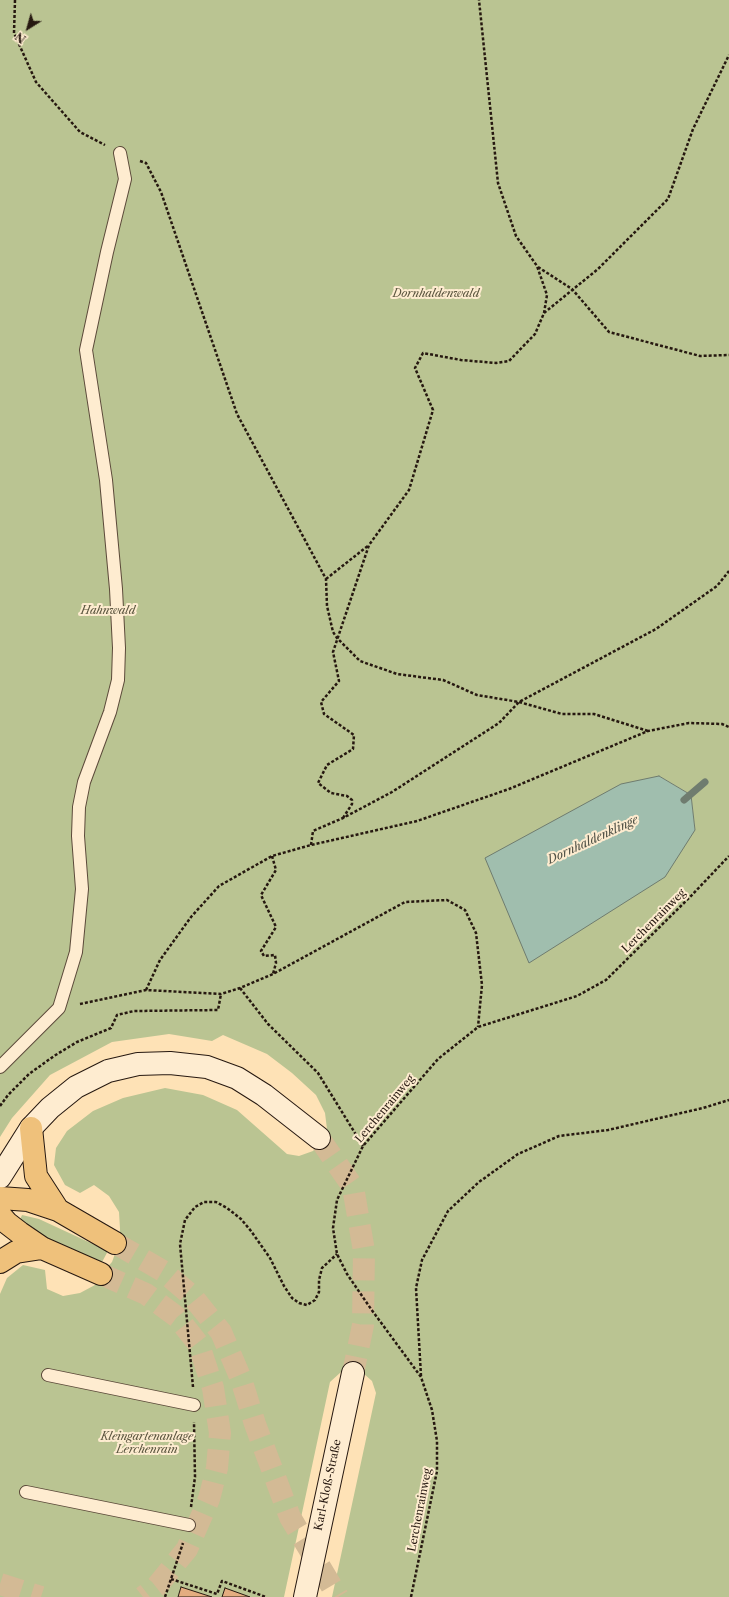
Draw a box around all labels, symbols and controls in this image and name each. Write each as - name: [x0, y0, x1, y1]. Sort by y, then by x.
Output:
- north arrow: [8, 8, 48, 48]
- text: N: [13, 29, 29, 46]
- park label: Dornhaldenwald: [393, 287, 479, 301]
- park label: Hahnwald: [81, 604, 135, 618]
- water label: Dornhaldenklinge: [545, 813, 641, 867]
- street label: Lerchenrainweg: [619, 886, 689, 956]
- street label: Lerchenrainweg: [353, 1072, 417, 1146]
- park label: Kleingartenanlage Lerchenrain: [101, 1430, 193, 1456]
- street label: Karl-Kloß-Straße: [312, 1438, 344, 1532]
- street label: Lerchenrainweg: [405, 1467, 435, 1553]

